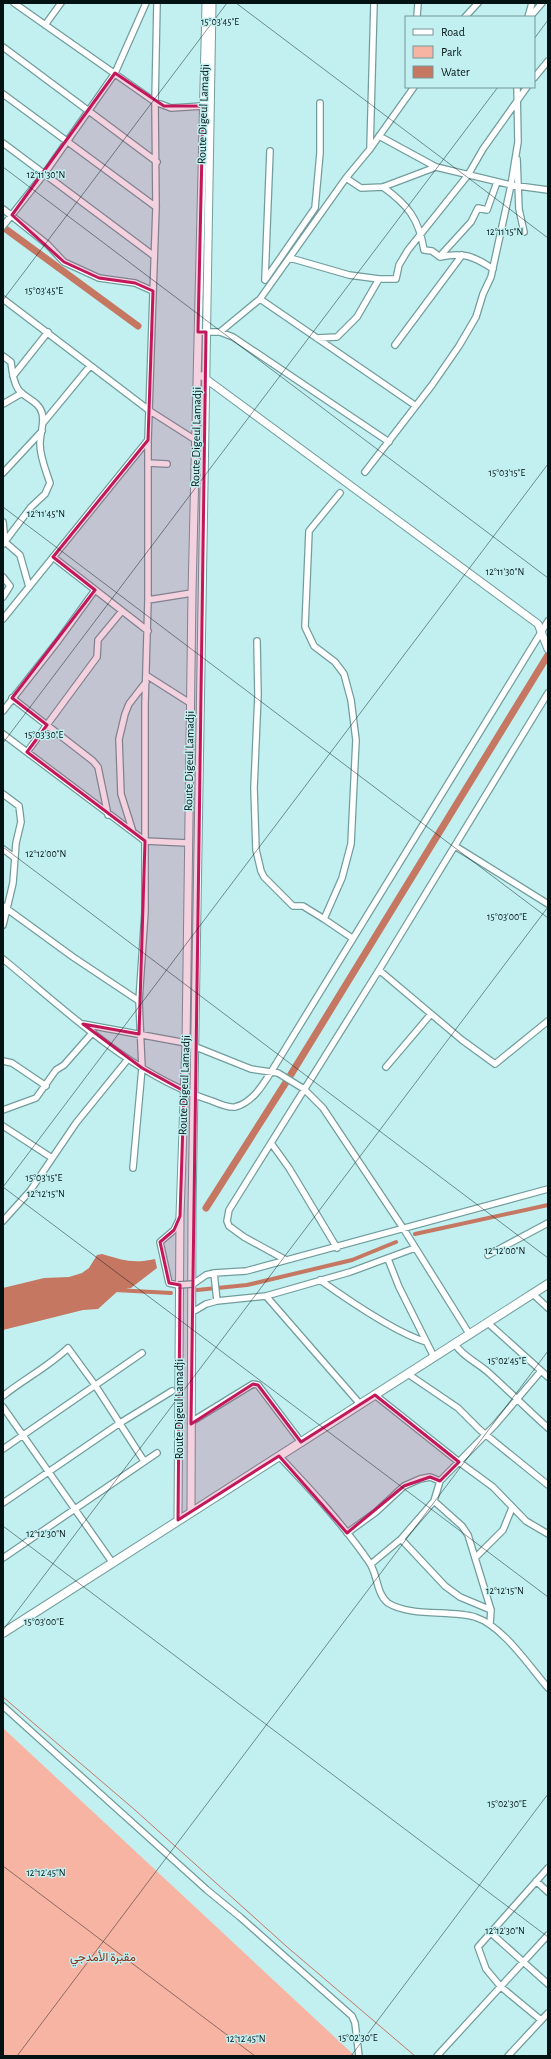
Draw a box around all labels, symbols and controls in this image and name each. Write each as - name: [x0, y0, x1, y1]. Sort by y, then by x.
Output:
- legend: [405, 16, 535, 88]
- text: 15°03'45"E: [201, 17, 239, 27]
- text: Road: [441, 26, 465, 38]
- text: Park: [441, 46, 462, 58]
- street label: Route Digeul Lamadji: [195, 64, 212, 164]
- text: Water: [441, 66, 470, 78]
- text: 12°11'30"N: [27, 170, 65, 180]
- text: 12°11'15"N: [487, 227, 523, 237]
- text: 15°03'45"E: [25, 286, 63, 296]
- street label: Route Digeul Lamadji: [189, 387, 204, 487]
- text: 15°03'15"E: [489, 468, 526, 478]
- text: 12°11'45"N: [27, 509, 65, 519]
- text: 12°11'30"N: [486, 567, 524, 577]
- street label: Route Digeul Lamadji: [182, 711, 197, 811]
- text: 15°03'30"E: [25, 730, 63, 740]
- text: 12°12'00"N: [26, 849, 66, 859]
- text: 15°03'00"E: [487, 912, 527, 922]
- street label: Route Digeul Lamadji: [176, 1035, 193, 1135]
- text: 15°03'15"E: [26, 1173, 63, 1183]
- text: 12°12'15"N: [27, 1189, 65, 1199]
- text: 12°12'00"N: [485, 1246, 525, 1256]
- text: 15°02'45"E: [488, 1356, 527, 1366]
- street label: Route Digeul Lamadji: [173, 1359, 186, 1459]
- text: 12°12'30"N: [26, 1529, 66, 1539]
- text: 12°12'15"N: [486, 1586, 524, 1596]
- text: 15°03'00"E: [24, 1617, 64, 1627]
- text: 15°02'30"E: [487, 1799, 527, 1809]
- text: 12°12'45"N: [26, 1868, 66, 1878]
- text: 12°12'30"N: [485, 1926, 525, 1936]
- park label: مقبرة الأمدجي: [70, 1950, 136, 1967]
- text: 15°02'30"E: [338, 2033, 378, 2043]
- text: 12°12'45"N: [226, 2034, 266, 2044]

